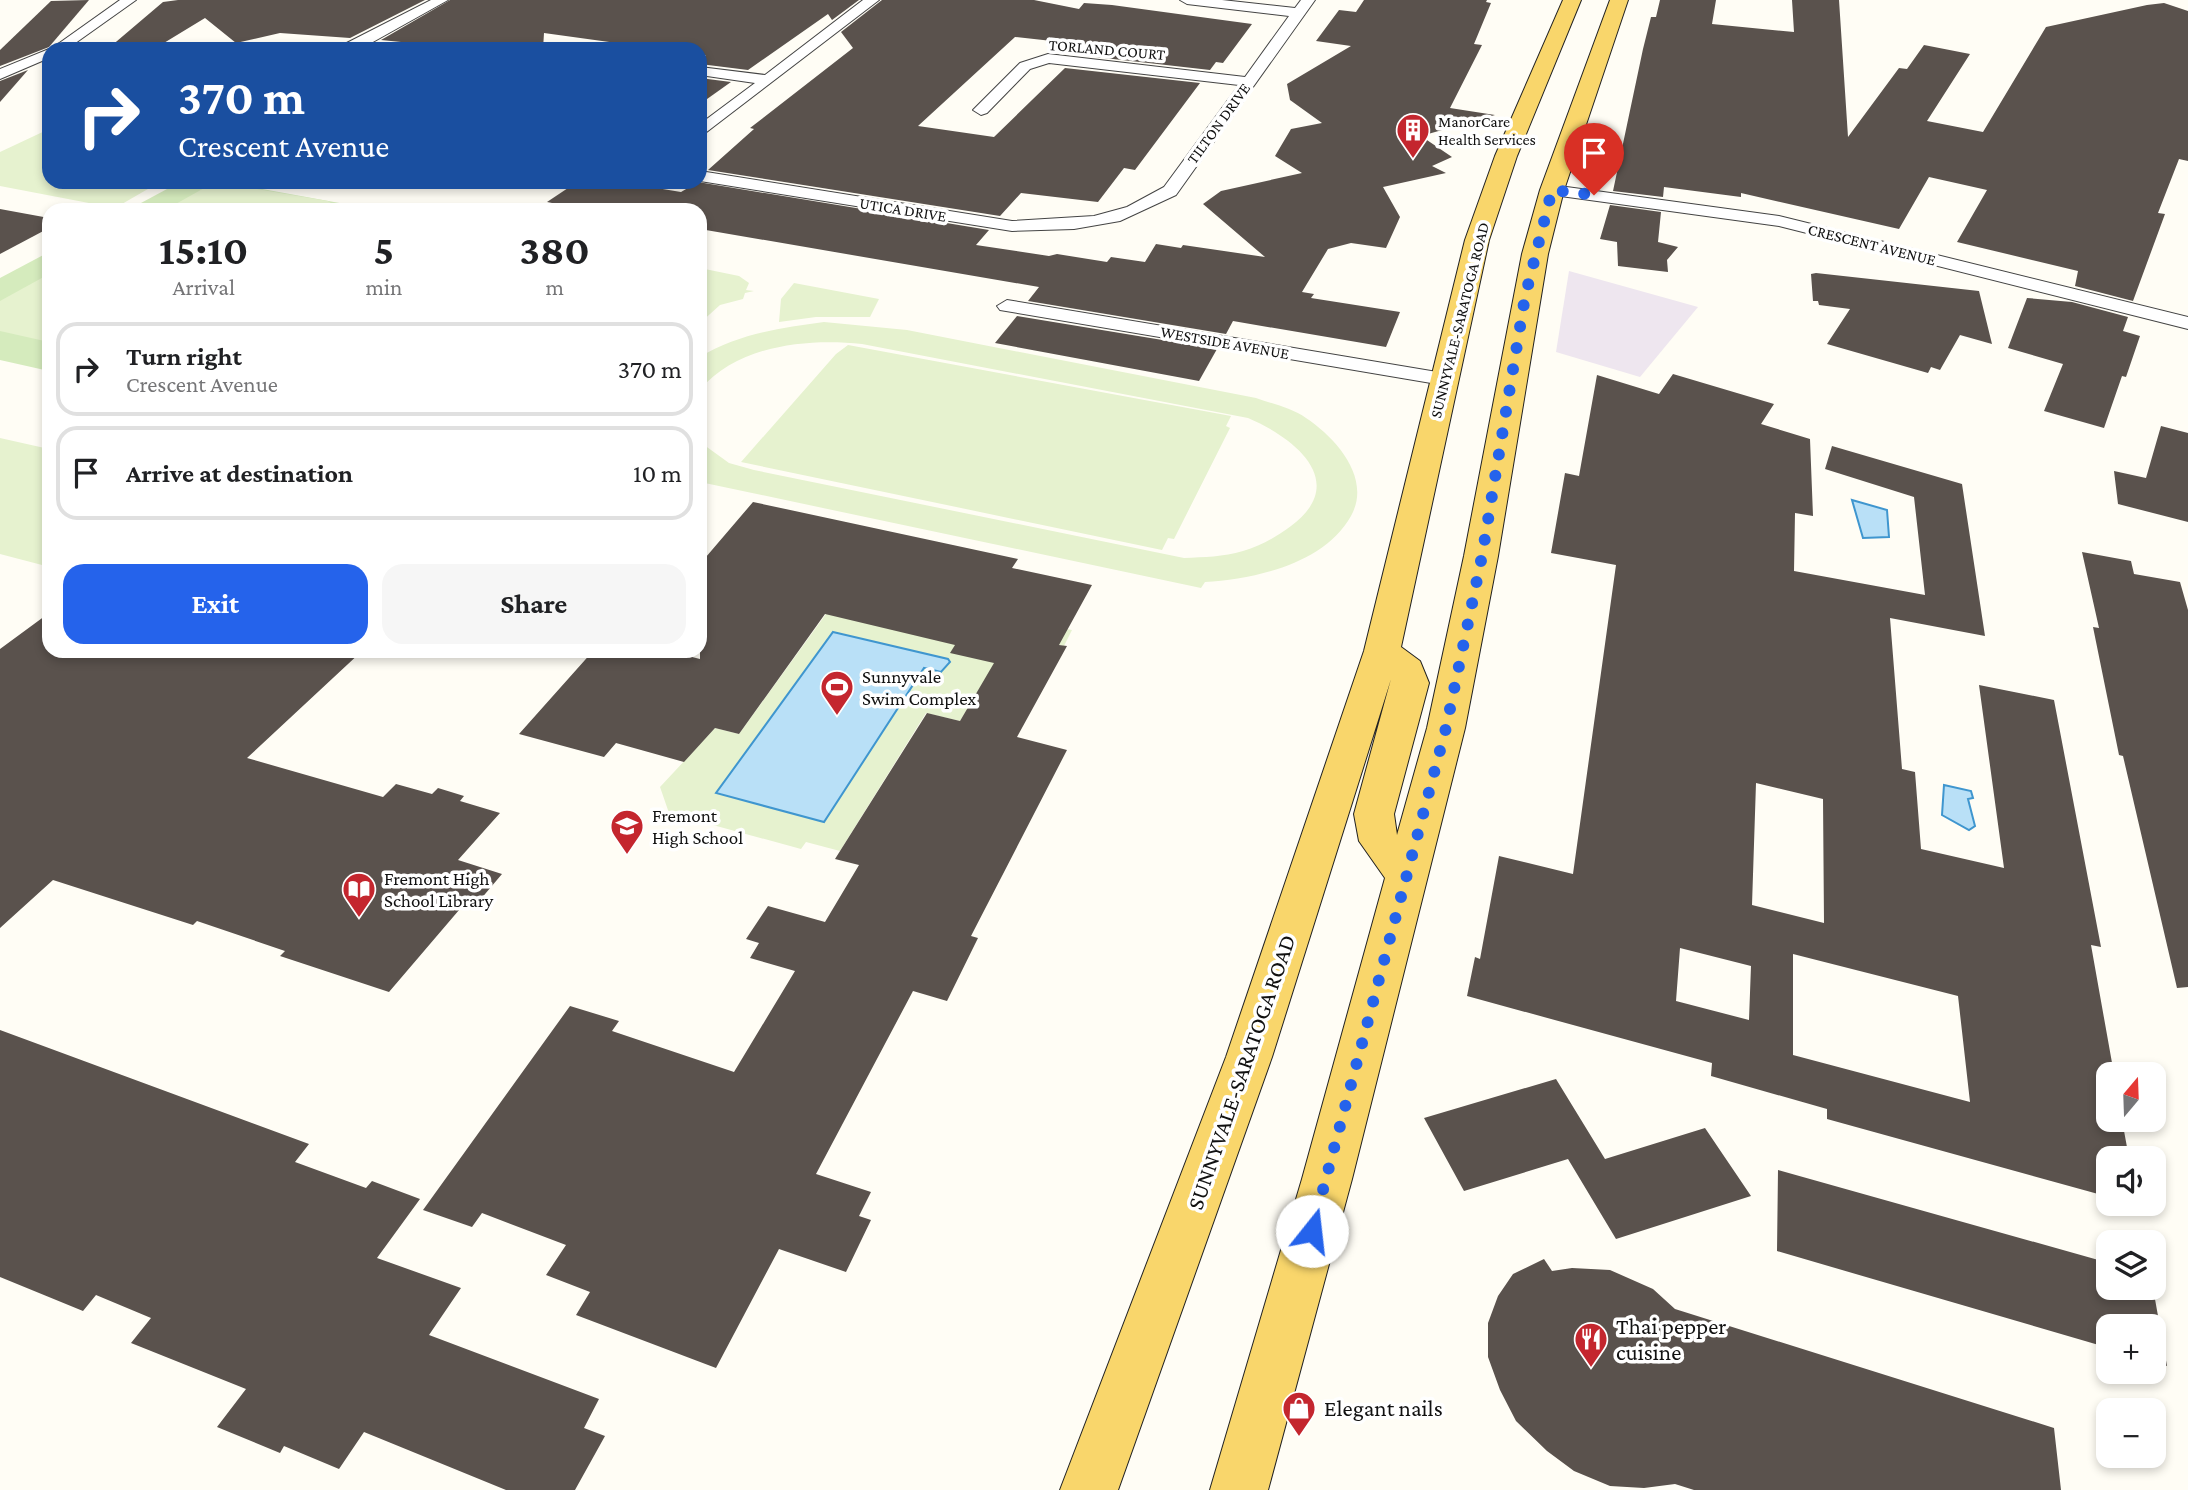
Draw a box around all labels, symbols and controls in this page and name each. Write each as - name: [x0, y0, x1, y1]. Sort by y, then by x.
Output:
- street label: TORLAND COURT: [1048, 36, 1166, 63]
- icon: right: [63, 70, 154, 161]
- text: 370 m: [178, 70, 305, 125]
- street label: TILTON DRIVE: [1183, 79, 1254, 167]
- building icon: ManorCare Health Services: [1394, 111, 1432, 160]
- place label: ManorCare Health Services: [1438, 113, 1536, 148]
- pin: [1564, 123, 1624, 195]
- text: Crescent Avenue: [178, 128, 389, 164]
- icon: arrive: [1575, 134, 1613, 172]
- street label: UTICA DRIVE: [858, 194, 948, 225]
- street label: SUNNYVALE-SARATOGA ROAD: [1427, 220, 1492, 420]
- street label: CRESCENT AVENUE: [1806, 220, 1938, 269]
- text: 15:10: [159, 226, 248, 273]
- text: 5: [374, 226, 394, 273]
- text: 380: [519, 226, 590, 273]
- text: Arrival: [172, 274, 235, 300]
- text: min: [365, 274, 402, 300]
- text: m: [545, 274, 564, 300]
- street label: WESTSIDE AVENUE: [1159, 323, 1291, 362]
- text: Turn right: [126, 342, 242, 371]
- icon: right: [67, 350, 105, 388]
- text: 370 m: [618, 355, 682, 384]
- text: Crescent Avenue: [126, 371, 278, 397]
- icon: arrive: [67, 454, 105, 492]
- text: Arrive at destination: [126, 459, 353, 488]
- text: 10 m: [633, 459, 682, 488]
- button: Exit: [63, 564, 368, 644]
- button: Share: [382, 564, 686, 644]
- place label: Sunnyvale Swim Complex: [862, 666, 976, 709]
- sports icon: Sunnyvale Swim Complex: [818, 668, 856, 717]
- place label: Fremont High School: [652, 805, 743, 848]
- school or university icon: Fremont High School: [608, 807, 646, 856]
- place label: Fremont High School Library: [384, 868, 493, 911]
- library icon: Fremont High School Library: [340, 870, 378, 919]
- street label: SUNNYVALE-SARATOGA ROAD: [1182, 931, 1300, 1213]
- north arrow: [2096, 1062, 2166, 1132]
- map controls: [2096, 1062, 2166, 1468]
- button: sound: [2096, 1146, 2166, 1216]
- position arrow: [1275, 1194, 1349, 1268]
- button: layers: [2096, 1230, 2166, 1300]
- place label: Thai pepper cuisine: [1616, 1313, 1726, 1365]
- button: +: [2096, 1314, 2166, 1384]
- restaurant icon: Thai pepper cuisine: [1572, 1320, 1610, 1369]
- shop icon: Elegant nails: [1280, 1389, 1318, 1438]
- place label: Elegant nails: [1324, 1395, 1443, 1421]
- button: −: [2096, 1398, 2166, 1468]

